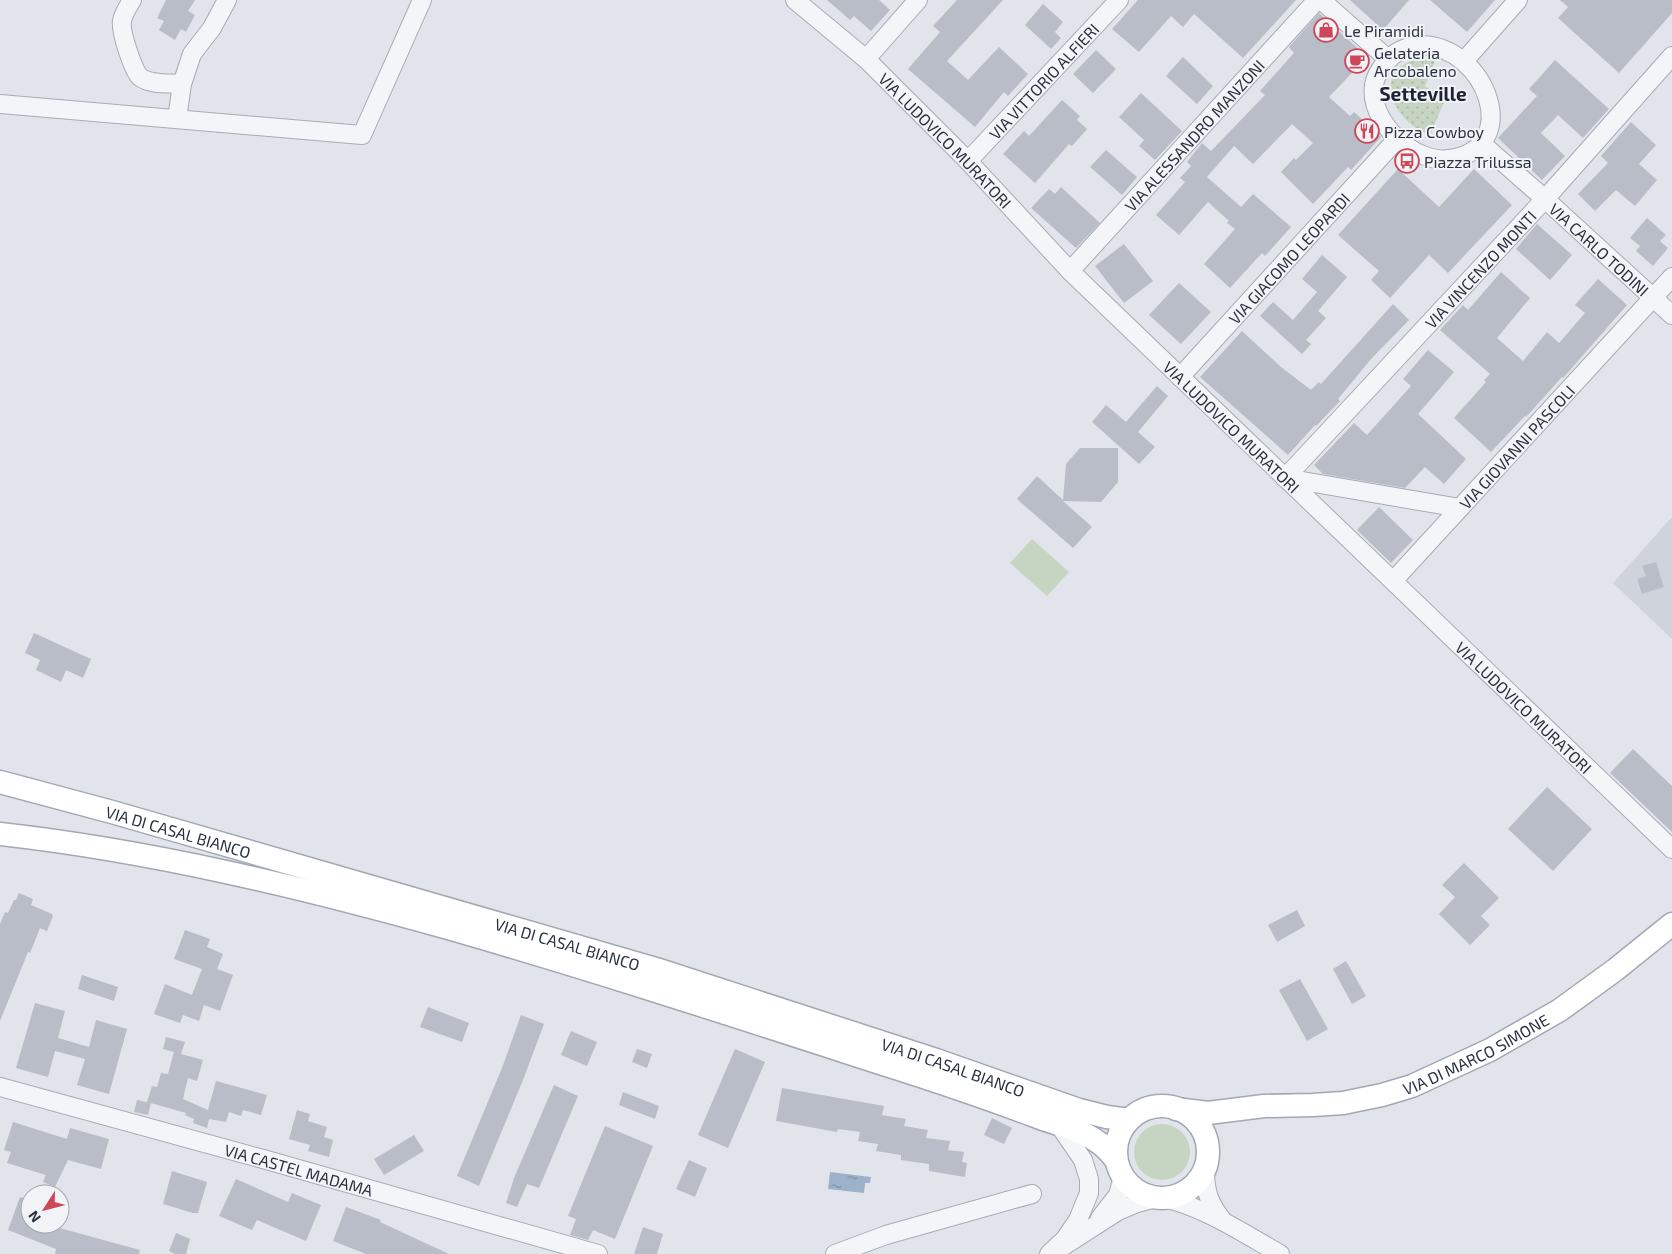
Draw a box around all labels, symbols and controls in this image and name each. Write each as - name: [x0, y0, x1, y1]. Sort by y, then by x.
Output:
- shop icon: Le Piramidi: [1313, 17, 1339, 43]
- street label: VIA VITTORIO ALFIERI: [984, 19, 1102, 143]
- place label: Le Piramidi: [1344, 21, 1424, 40]
- place label: Gelateria Arcobaleno: [1374, 43, 1457, 80]
- cafe icon: Gelateria Arcobaleno: [1344, 48, 1370, 74]
- street label: VIA ALESSANDRO MANZONI: [1120, 55, 1268, 215]
- street label: VIA LUDOVICO MURATORI: [875, 68, 1016, 212]
- district label: Setteville: [1379, 82, 1467, 105]
- restaurant icon: Pizza Cowboy: [1354, 118, 1380, 144]
- place label: Pizza Cowboy: [1384, 122, 1485, 141]
- bus stop icon: Piazza Trilussa: [1394, 148, 1420, 174]
- place label: Piazza Trilussa: [1424, 152, 1532, 171]
- street label: VIA GIACOMO LEOPARDI: [1224, 189, 1353, 327]
- street label: VIA CARLO TODINI: [1546, 199, 1653, 299]
- street label: VIA VINCENZO MONTI: [1421, 206, 1539, 332]
- street label: VIA LUDOVICO MURATORI: [1160, 357, 1304, 496]
- street label: VIA GIOVANNI PASCOLI: [1455, 381, 1578, 512]
- street label: VIA LUDOVICO MURATORI: [1452, 637, 1596, 777]
- street label: VIA DI CASAL BIANCO: [104, 801, 253, 861]
- street label: VIA DI CASAL BIANCO: [493, 914, 642, 973]
- street label: VIA DI MARCO SIMONE: [1400, 1009, 1552, 1098]
- street label: VIA DI CASAL BIANCO: [879, 1033, 1027, 1100]
- street label: VIA CASTEL MADAMA: [223, 1139, 375, 1199]
- north arrow: [20, 1184, 70, 1234]
- text: N: [24, 1208, 44, 1226]

